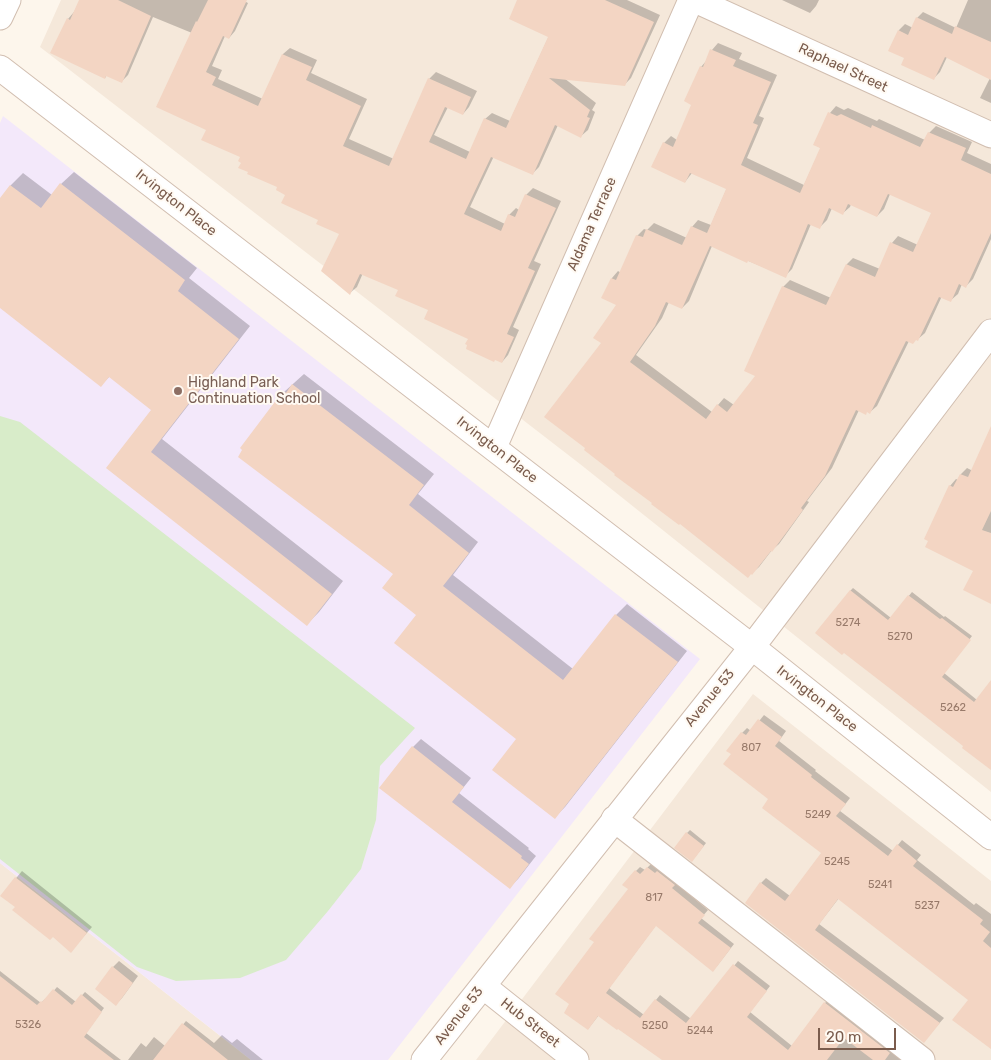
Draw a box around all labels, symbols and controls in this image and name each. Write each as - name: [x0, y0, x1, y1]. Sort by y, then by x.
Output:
- street label: Raphael Street: [796, 40, 890, 96]
- street label: Irvington Place: [132, 166, 220, 240]
- street label: Aldama Terrace: [564, 175, 620, 273]
- place label: Highland Park Continuation School: [188, 375, 320, 408]
- marker: Highland Park Continuation School: [172, 385, 184, 397]
- street label: Irvington Place: [453, 413, 541, 487]
- house number: 5274: [835, 616, 861, 630]
- house number: 5270: [887, 630, 913, 644]
- street label: Irvington Place: [773, 662, 861, 736]
- street label: Avenue 53: [682, 666, 738, 730]
- house number: 5262: [940, 701, 966, 715]
- house number: 807: [741, 741, 761, 755]
- house number: 5249: [805, 808, 831, 822]
- house number: 5245: [824, 855, 850, 869]
- house number: 5241: [868, 878, 892, 892]
- house number: 817: [645, 891, 663, 905]
- house number: 5237: [914, 899, 940, 913]
- street label: Avenue 53: [431, 984, 487, 1048]
- street label: Hub Street: [497, 995, 563, 1051]
- house number: 5326: [15, 1018, 41, 1032]
- scale bar: [821, 1018, 898, 1050]
- house number: 5250: [642, 1019, 668, 1033]
- house number: 5244: [687, 1024, 713, 1038]
- text: 20 m: [826, 1028, 861, 1046]

